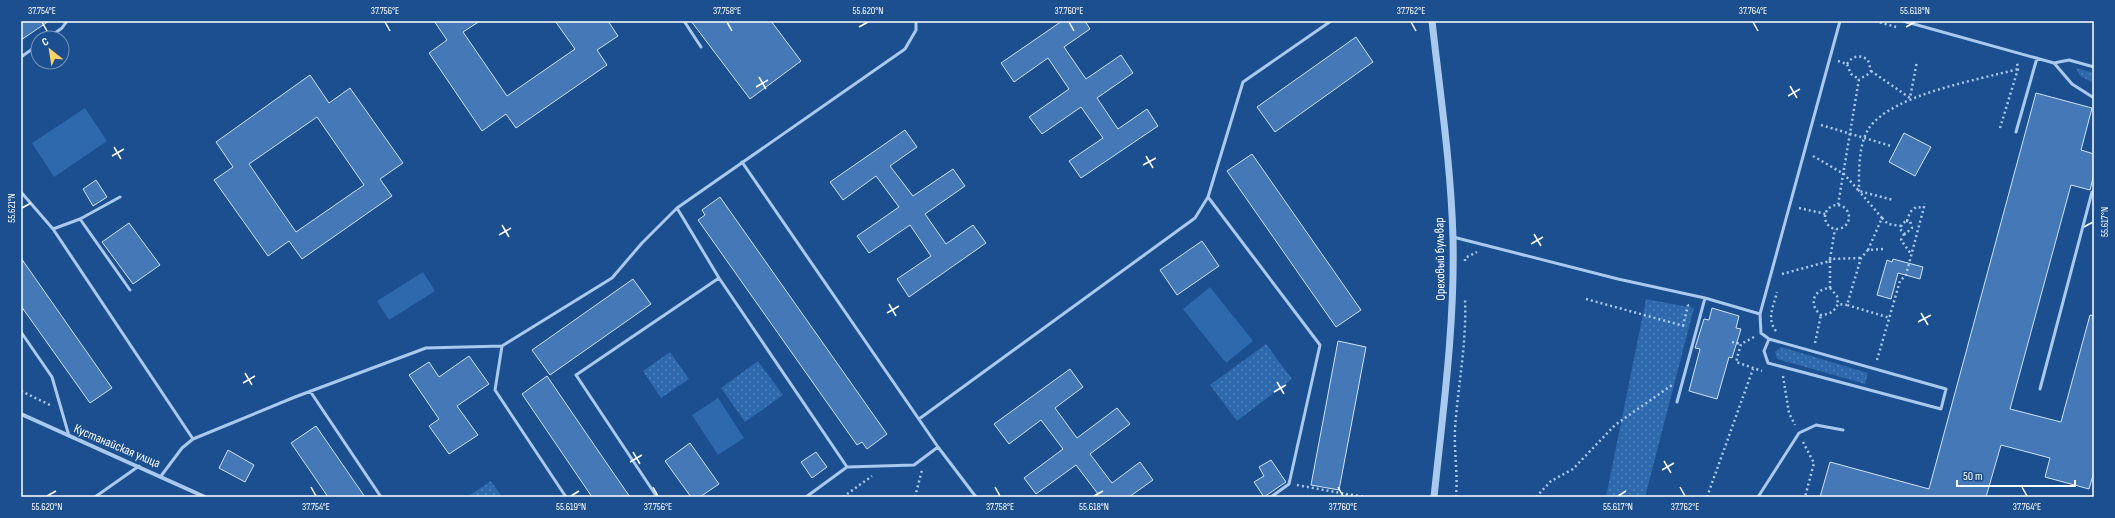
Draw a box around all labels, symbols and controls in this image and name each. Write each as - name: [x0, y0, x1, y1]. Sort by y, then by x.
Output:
- text: 37.754°E: [28, 5, 56, 17]
- text: 37.756°E: [371, 5, 399, 17]
- text: 37.758°E: [713, 5, 741, 17]
- text: 55.620°N: [853, 5, 883, 17]
- text: 37.760°E: [1055, 5, 1083, 17]
- text: 37.762°E: [1397, 5, 1425, 17]
- text: 37.764°E: [1739, 5, 1767, 17]
- text: 55.618°N: [1900, 5, 1930, 17]
- north arrow: [30, 30, 70, 70]
- text: С: [40, 35, 51, 49]
- text: 55.621°N: [6, 193, 18, 223]
- text: 55.617°N: [2099, 207, 2111, 237]
- street label: Ореховый бульвар: [1431, 217, 1449, 301]
- street label: Кустанайская улица: [71, 421, 163, 471]
- scale bar: [1957, 462, 2075, 488]
- text: 50 m: [1963, 469, 1983, 484]
- text: 55.620°N: [32, 501, 62, 513]
- text: 37.754°E: [302, 501, 330, 513]
- text: 55.619°N: [556, 501, 586, 513]
- text: 37.756°E: [644, 501, 672, 513]
- text: 37.758°E: [986, 501, 1014, 513]
- text: 55.618°N: [1079, 501, 1109, 513]
- text: 37.760°E: [1329, 501, 1357, 513]
- text: 55.617°N: [1603, 501, 1633, 513]
- text: 37.762°E: [1671, 501, 1699, 513]
- text: 37.764°E: [2013, 501, 2041, 513]

